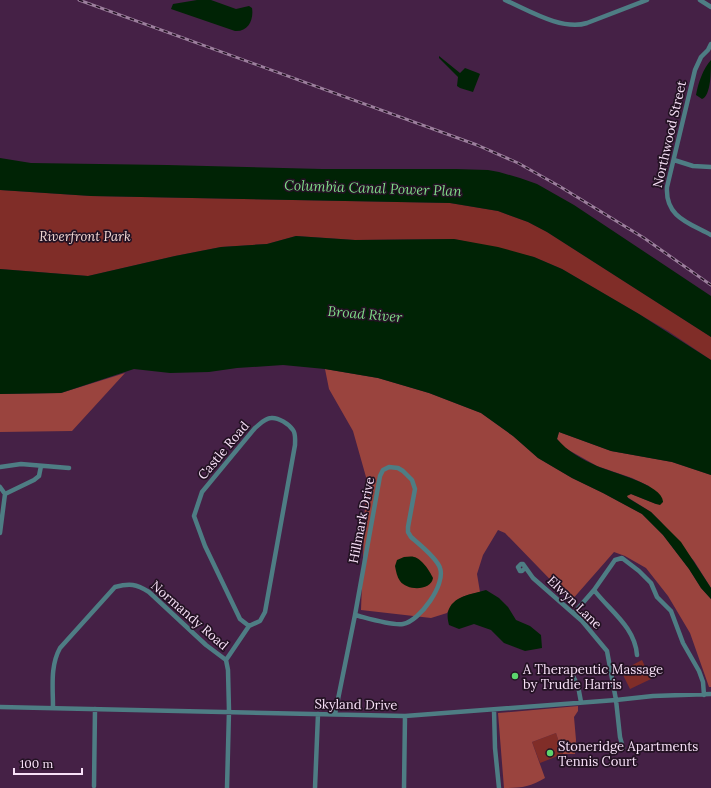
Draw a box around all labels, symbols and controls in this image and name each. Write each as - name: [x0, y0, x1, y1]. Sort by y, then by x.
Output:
- street label: Northwood Street: [649, 79, 690, 189]
- water label: Columbia Canal Power Plan: [284, 176, 462, 200]
- park label: Riverfront Park: [39, 228, 131, 245]
- water label: Broad River: [327, 302, 404, 326]
- street label: Castle Road: [194, 417, 253, 483]
- street label: Hillmark Drive: [345, 475, 378, 565]
- street label: Elwyn Lane: [544, 572, 606, 633]
- street label: Normandy Road: [147, 577, 232, 654]
- place label: A Therapeutic Massage by Trudie Harris: [522, 661, 663, 693]
- marker: A Therapeutic Massage by Trudie Harris: [510, 671, 520, 681]
- street label: Skyland Drive: [314, 695, 398, 714]
- place label: Stoneridge Apartments Tennis Court: [558, 738, 698, 770]
- marker: Stoneridge Apartments Tennis Court: [545, 748, 555, 758]
- scale bar: [14, 750, 82, 776]
- text: 100 m: [20, 756, 53, 771]

